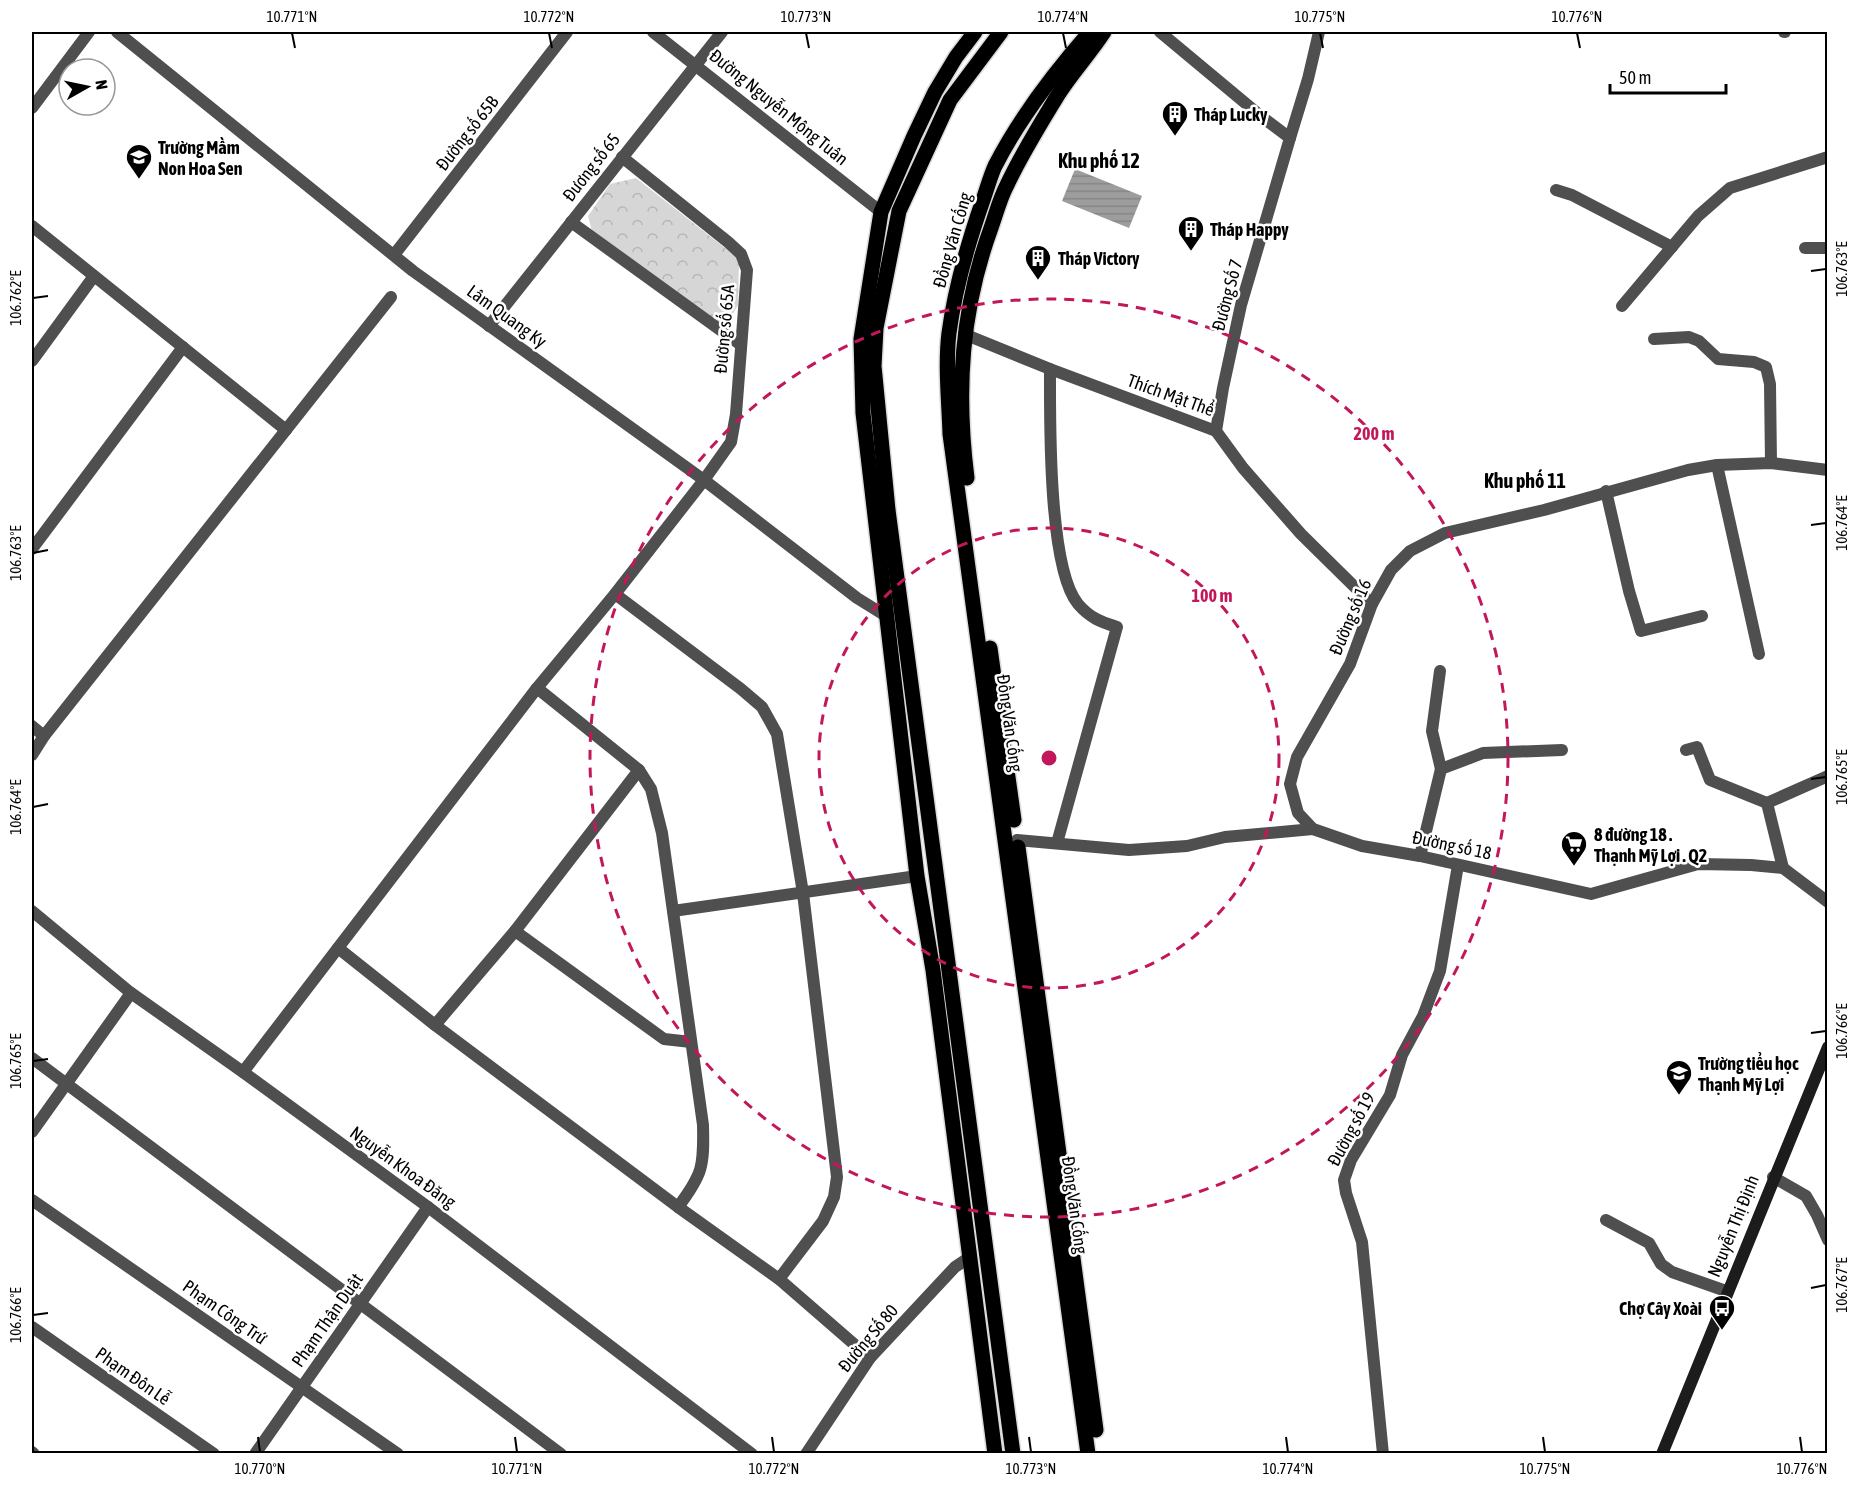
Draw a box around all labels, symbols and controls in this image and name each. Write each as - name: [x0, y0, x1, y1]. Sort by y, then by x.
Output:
- text: 10.771°N: [267, 8, 317, 25]
- text: 10.772°N: [524, 8, 574, 25]
- text: 10.773°N: [781, 8, 831, 25]
- text: 10.774°N: [1038, 8, 1088, 25]
- text: 10.775°N: [1295, 8, 1345, 25]
- text: 10.776°N: [1552, 8, 1602, 25]
- street label: Đường Nguyễn Mộng Tuân: [706, 45, 852, 169]
- north arrow: [57, 57, 117, 117]
- scale bar: [1610, 57, 1726, 95]
- text: 50 m: [1619, 67, 1651, 88]
- text: N: [92, 79, 111, 91]
- street label: Đường số 65B: [431, 91, 503, 174]
- building icon: Tháp Lucky: [1160, 99, 1190, 137]
- place label: Tháp Lucky: [1194, 104, 1268, 125]
- street label: Đương số 65: [557, 128, 624, 205]
- place label: Trường Mầm Non Hoa Sen: [158, 137, 243, 179]
- school or university icon: Trường Mầm Non Hoa Sen: [124, 142, 154, 180]
- district label: Khu phố 12: [1058, 149, 1140, 172]
- street label: Đồng Văn Cống: [927, 189, 976, 290]
- building icon: Tháp Happy: [1176, 214, 1206, 252]
- place label: Tháp Happy: [1210, 219, 1289, 240]
- text: 106.763°E: [1833, 241, 1850, 297]
- building icon: Tháp Victory: [1023, 243, 1053, 281]
- place label: Tháp Victory: [1058, 248, 1140, 269]
- street label: Đường Số 7: [1206, 257, 1247, 333]
- text: 106.762°E: [7, 270, 24, 326]
- street label: Lâm Quang Ky: [463, 280, 551, 352]
- street label: Đường số 65A: [709, 283, 738, 374]
- street label: Thích Mật Thể: [1125, 369, 1218, 420]
- text: 200 m: [1354, 423, 1394, 444]
- district label: Khu phố 11: [1484, 469, 1566, 492]
- text: 106.764°E: [1833, 495, 1850, 551]
- text: 106.763°E: [7, 525, 24, 581]
- street label: Đường số 16: [1324, 576, 1375, 658]
- text: 100 m: [1192, 585, 1232, 606]
- street label: Đồng Văn Cống: [993, 673, 1028, 773]
- centre of rings: [1039, 748, 1059, 768]
- text: 106.765°E: [1833, 749, 1850, 805]
- text: 106.764°E: [7, 779, 24, 835]
- place label: 8 đường 18 . Thạnh Mỹ Lợi . Q2: [1594, 824, 1707, 866]
- street label: Đường số 18: [1411, 825, 1494, 864]
- supermarket icon: 8 đường 18 . Thạnh Mỹ Lợi . Q2: [1559, 829, 1589, 867]
- text: 106.766°E: [1833, 1003, 1850, 1059]
- text: 106.765°E: [7, 1033, 24, 1089]
- place label: Trường tiểu học Thạnh Mỹ Lợi: [1698, 1052, 1799, 1095]
- school or university icon: Trường tiểu học Thạnh Mỹ Lợi: [1664, 1058, 1694, 1096]
- street label: Đường số 19: [1322, 1088, 1379, 1169]
- street label: Nguyễn Khoa Đăng: [346, 1122, 460, 1213]
- street label: Đồng Văn Cống: [1058, 1155, 1093, 1255]
- street label: Nguyễn Thị Định: [1703, 1172, 1763, 1280]
- text: 106.767°E: [1833, 1257, 1850, 1313]
- street label: Phạm Thận Duật: [287, 1269, 367, 1371]
- street label: Phạm Công Trứ: [179, 1275, 271, 1349]
- text: 106.766°E: [7, 1287, 24, 1343]
- bus stop icon: Chợ Cây Xoài: [1707, 1293, 1737, 1331]
- place label: Chợ Cây Xoài: [1619, 1298, 1702, 1319]
- street label: Đường Số 80: [833, 1299, 902, 1376]
- street label: Phạm Đôn Lễ: [92, 1343, 174, 1409]
- text: 10.770°N: [235, 1460, 285, 1477]
- text: 10.771°N: [492, 1460, 542, 1477]
- text: 10.772°N: [749, 1460, 799, 1477]
- text: 10.773°N: [1006, 1460, 1056, 1477]
- text: 10.774°N: [1263, 1460, 1313, 1477]
- text: 10.775°N: [1520, 1460, 1570, 1477]
- text: 10.776°N: [1777, 1460, 1827, 1477]

